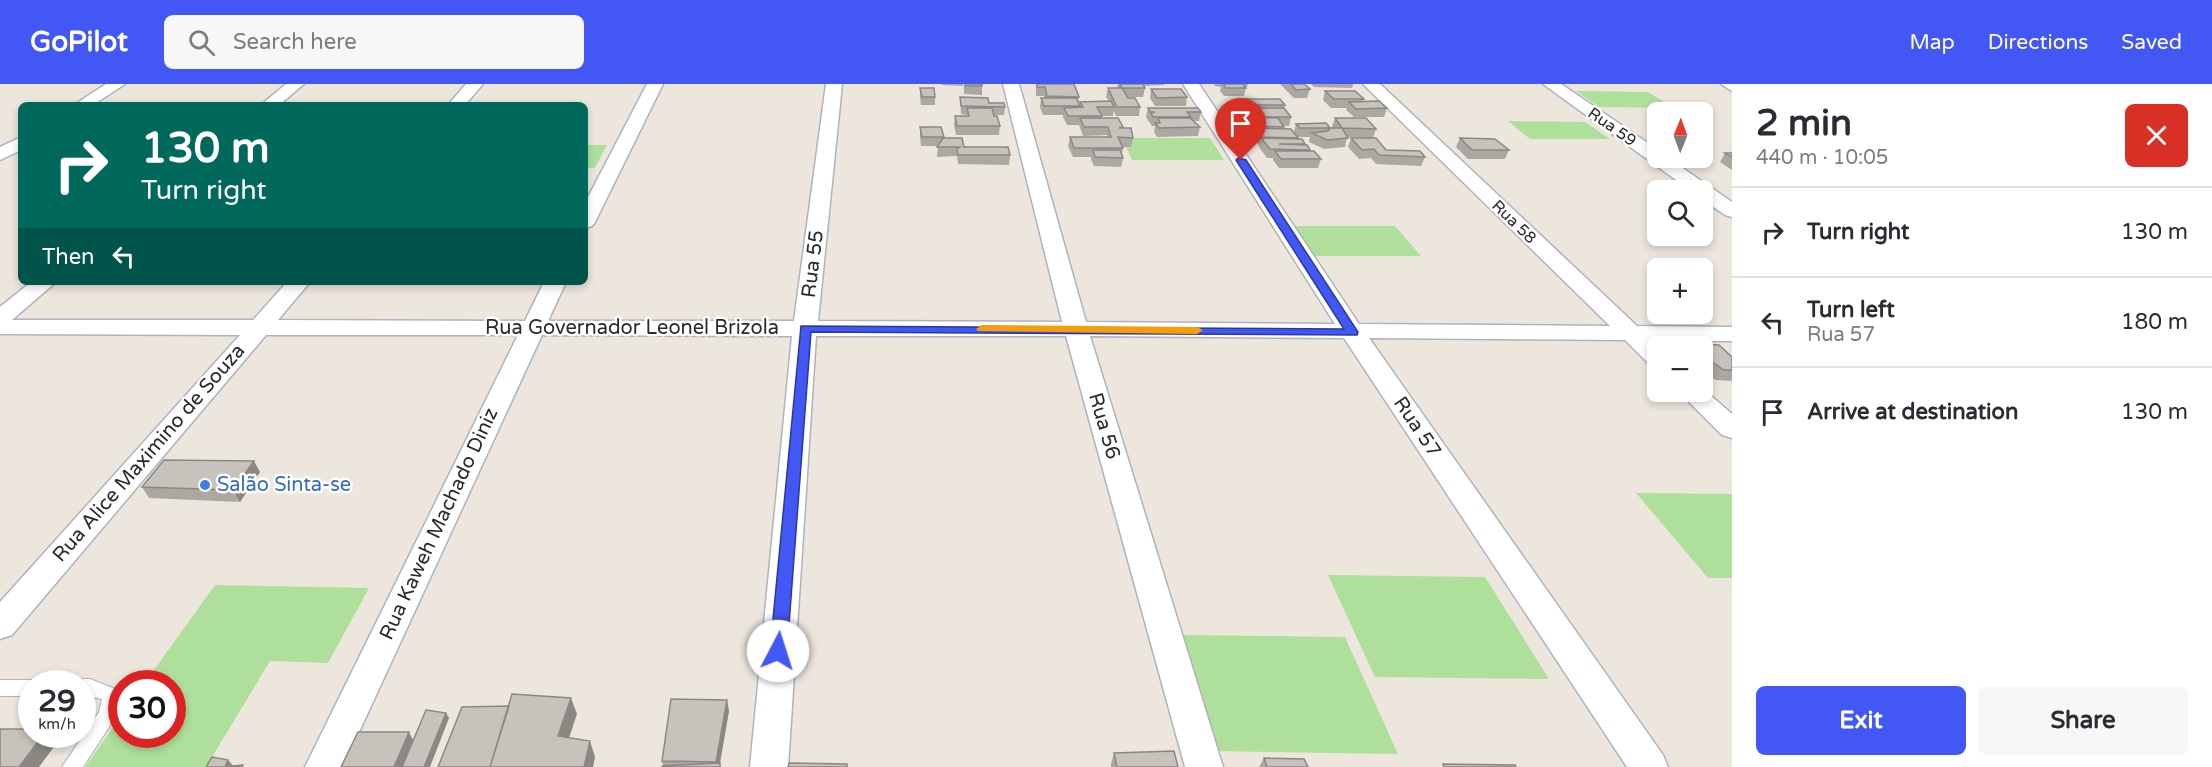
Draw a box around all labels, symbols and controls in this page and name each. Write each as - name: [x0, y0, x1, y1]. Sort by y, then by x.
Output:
- search box: [164, 15, 584, 69]
- text: GoPilot: [30, 25, 128, 59]
- icon: search: [185, 26, 218, 59]
- text: Search here: [233, 29, 357, 55]
- text: Map: [1909, 30, 1955, 55]
- text: Directions: [1988, 30, 2088, 55]
- text: Saved: [2121, 30, 2182, 55]
- pin: [1215, 98, 1266, 160]
- north arrow: [1647, 102, 1713, 168]
- map controls: [1647, 102, 1713, 402]
- text: 2 min: [1756, 102, 1852, 145]
- street label: Rua 59: [1584, 103, 1640, 151]
- button: close: [2125, 104, 2188, 167]
- icon: arrive: [1224, 107, 1257, 140]
- text: 130 m: [141, 123, 270, 174]
- icon: right: [42, 126, 120, 204]
- text: 440 m · 10:05: [1756, 146, 1888, 170]
- text: Turn right: [141, 174, 267, 207]
- button: search: [1647, 180, 1713, 246]
- street label: Rua 58: [1487, 196, 1541, 248]
- icon: right: [1756, 216, 1789, 249]
- text: Turn right: [1807, 219, 1909, 245]
- text: 130 m: [2121, 219, 2188, 245]
- street label: Rua 55: [797, 229, 829, 299]
- icon: left: [107, 240, 140, 273]
- text: Then: [42, 244, 95, 270]
- button: +: [1647, 258, 1713, 324]
- text: Turn left: [1807, 297, 1895, 323]
- icon: left: [1756, 306, 1789, 339]
- text: 180 m: [2121, 309, 2188, 335]
- street label: Rua Governador Leonel Brizola: [485, 316, 779, 340]
- text: Rua 57: [1807, 323, 1875, 347]
- button: −: [1647, 336, 1713, 402]
- street label: Rua Alice Maximino de Souza: [48, 339, 250, 567]
- street label: Rua 56: [1083, 390, 1125, 462]
- street label: Rua 57: [1388, 392, 1446, 462]
- icon: arrive: [1756, 396, 1789, 429]
- text: Arrive at destination: [1807, 399, 2018, 425]
- text: 130 m: [2121, 399, 2188, 425]
- street label: Rua Kaweh Machado Diniz: [375, 404, 503, 644]
- place label: Salão Sinta-se: [217, 473, 351, 497]
- marker: Salão Sinta-se: [198, 478, 212, 492]
- position arrow: [746, 619, 810, 683]
- speed limit sign: 30: [108, 670, 186, 748]
- text: 29: [38, 683, 76, 720]
- button: Exit: [1756, 686, 1966, 755]
- button: Share: [1978, 686, 2188, 755]
- text: km/h: [38, 715, 76, 733]

